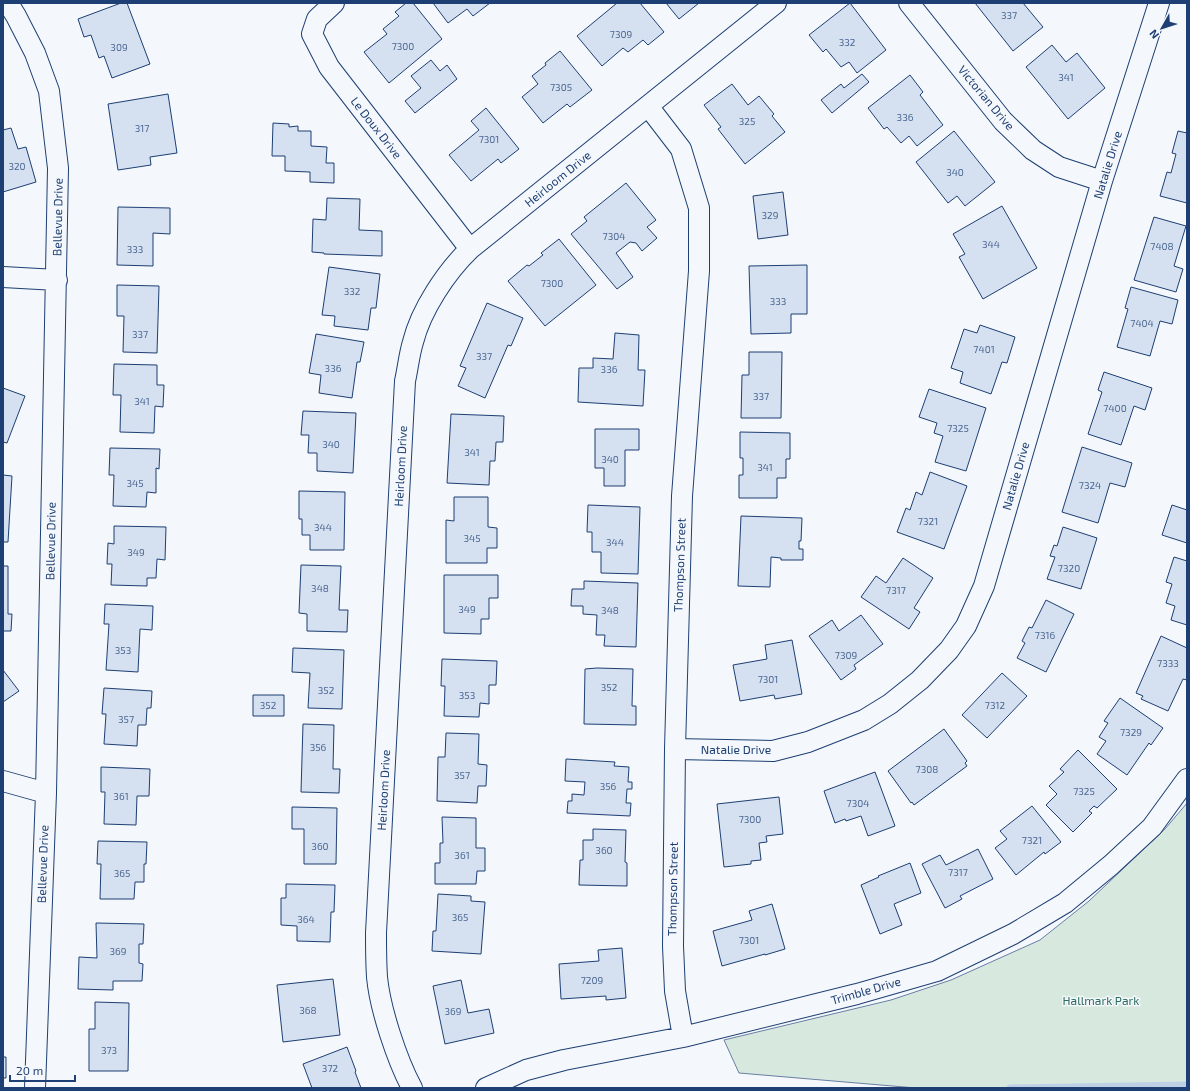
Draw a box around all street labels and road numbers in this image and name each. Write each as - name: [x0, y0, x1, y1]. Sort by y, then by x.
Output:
- street label: Victorian Drive: [956, 62, 1018, 133]
- street label: Le Doux Drive: [348, 94, 405, 161]
- street label: Natalie Drive: [1090, 129, 1124, 200]
- street label: Heirloom Drive: [521, 147, 593, 209]
- street label: Bellevue Drive: [49, 178, 65, 256]
- street label: Heirloom Drive: [391, 425, 409, 507]
- street label: Natalie Drive: [999, 440, 1031, 511]
- street label: Bellevue Drive: [42, 502, 58, 580]
- street label: Thompson Street: [670, 517, 688, 612]
- street label: Natalie Drive: [701, 742, 771, 756]
- street label: Heirloom Drive: [374, 749, 392, 831]
- street label: Bellevue Drive: [34, 825, 50, 903]
- street label: Thompson Street: [664, 841, 680, 936]
- street label: Trimble Drive: [829, 973, 902, 1007]

